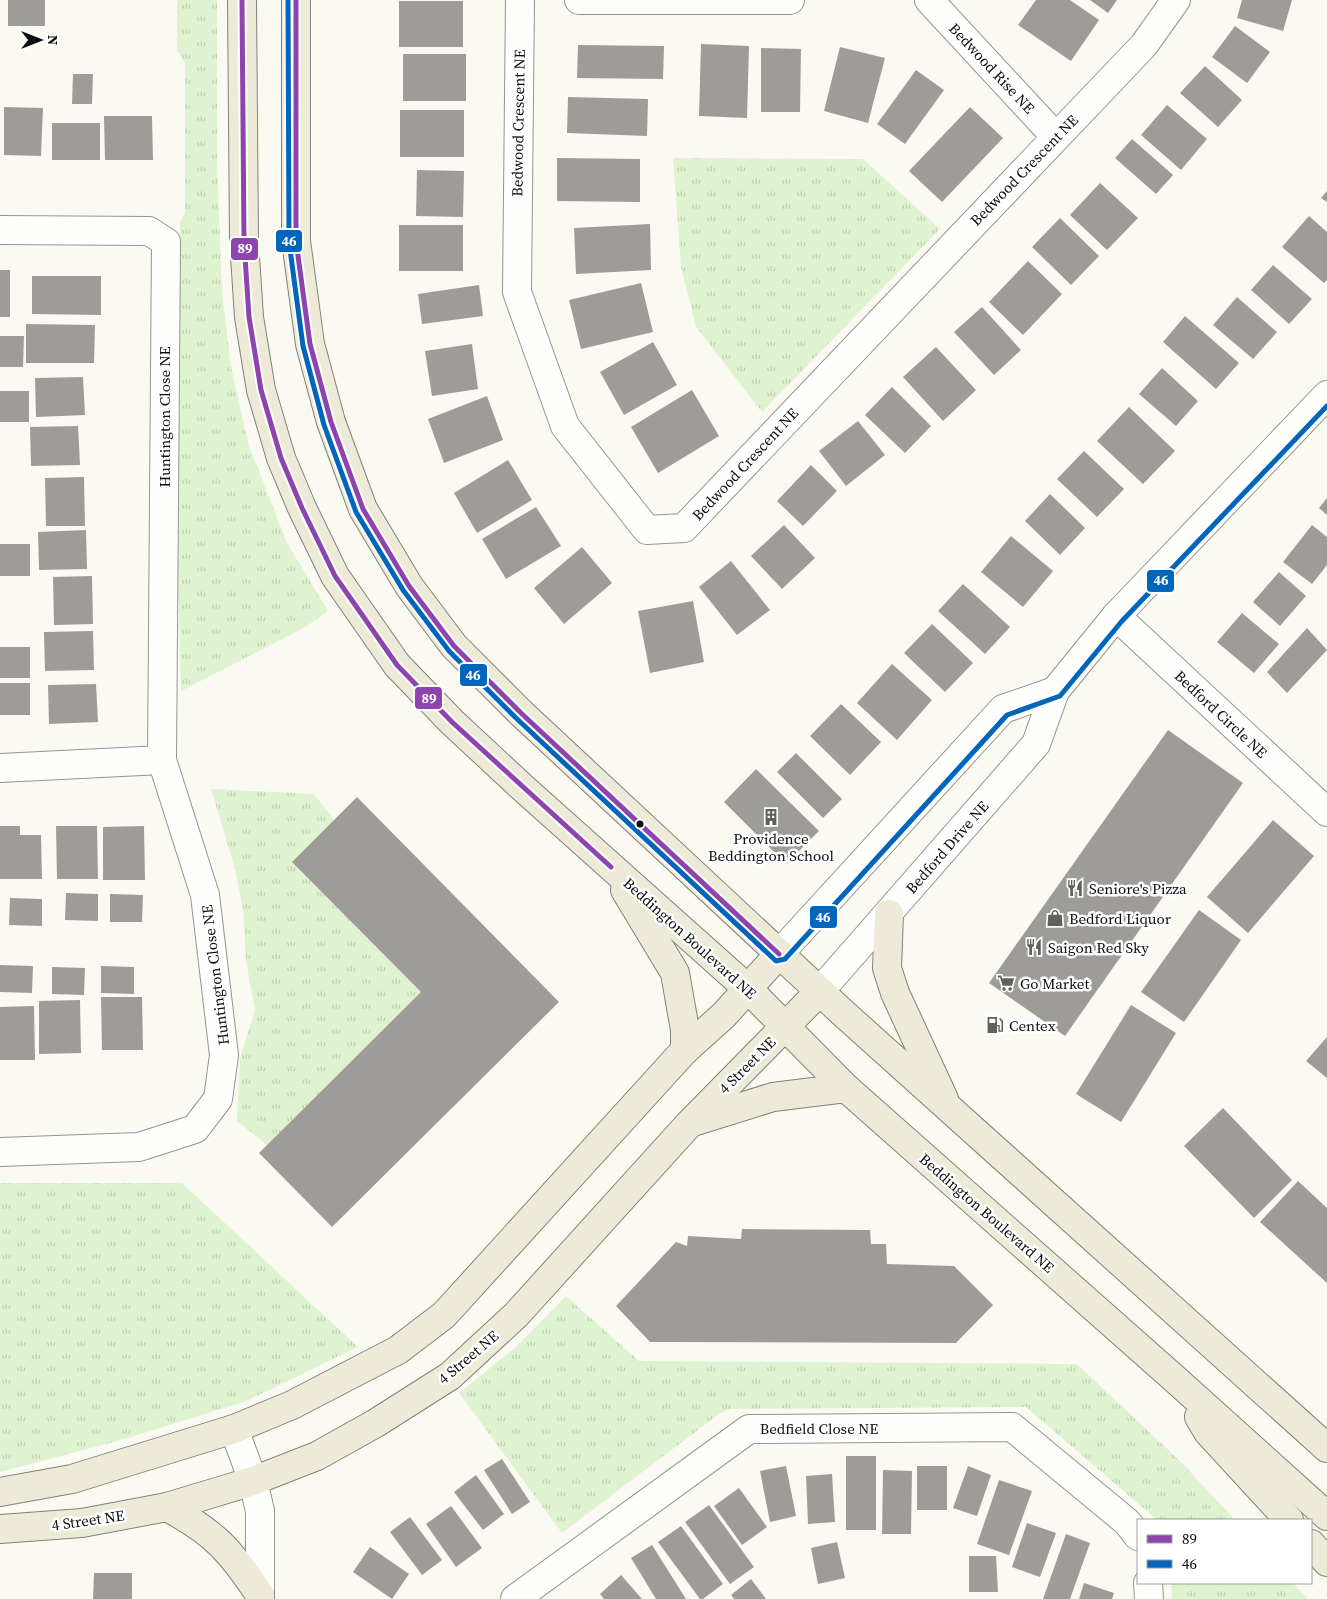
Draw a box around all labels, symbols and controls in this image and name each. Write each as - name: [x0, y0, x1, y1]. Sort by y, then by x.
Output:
- north arrow: [15, 15, 65, 65]
- street label: Bedwood Rise NE: [944, 18, 1040, 118]
- text: N: [43, 35, 63, 45]
- street label: Bedwood Crescent NE: [506, 49, 530, 197]
- street label: Bedwood Crescent NE: [965, 110, 1083, 230]
- line badge: 46: [275, 229, 303, 253]
- text: 46: [281, 231, 297, 251]
- line badge: 89: [230, 237, 259, 261]
- text: 89: [237, 238, 253, 258]
- street label: Huntington Close NE: [154, 347, 175, 487]
- street label: Bedwood Crescent NE: [687, 403, 803, 525]
- line badge: 46: [1146, 569, 1175, 593]
- text: 46: [1153, 570, 1169, 590]
- line badge: 46: [459, 663, 488, 687]
- text: 46: [465, 665, 481, 685]
- street label: Bedford Circle NE: [1170, 665, 1272, 763]
- line badge: 89: [414, 686, 443, 710]
- text: 89: [421, 688, 437, 708]
- street label: Bedford Drive NE: [901, 796, 993, 898]
- building icon: Providence Beddington School: [761, 807, 781, 827]
- unlabelled marker: [635, 819, 645, 829]
- place label: Providence Beddington School: [708, 828, 834, 866]
- street label: Beddington Boulevard NE: [619, 873, 761, 1003]
- restaurant icon: Seniore's Pizza: [1065, 878, 1085, 898]
- place label: Seniore's Pizza: [1089, 878, 1187, 899]
- street label: Huntington Close NE: [196, 904, 234, 1046]
- line badge: 46: [809, 905, 838, 929]
- text: 46: [815, 907, 831, 927]
- shop icon: Bedford Liquor: [1045, 908, 1065, 928]
- place label: Bedford Liquor: [1069, 908, 1172, 929]
- restaurant icon: Saigon Red Sky: [1024, 937, 1044, 957]
- place label: Saigon Red Sky: [1048, 937, 1149, 958]
- supermarket icon: Go Market: [996, 973, 1016, 993]
- place label: Go Market: [1020, 973, 1089, 994]
- fuel station icon: Centex: [985, 1015, 1005, 1035]
- place label: Centex: [1009, 1015, 1056, 1036]
- street label: 4 Street NE: [714, 1032, 780, 1098]
- street label: Beddington Boulevard NE: [915, 1149, 1059, 1277]
- street label: 4 Street NE: [433, 1325, 503, 1389]
- street label: Bedfield Close NE: [760, 1418, 878, 1439]
- street label: 4 Street NE: [50, 1505, 126, 1535]
- legend: [1137, 1519, 1312, 1584]
- text: 89: [1182, 1528, 1197, 1549]
- text: 46: [1182, 1553, 1197, 1574]

